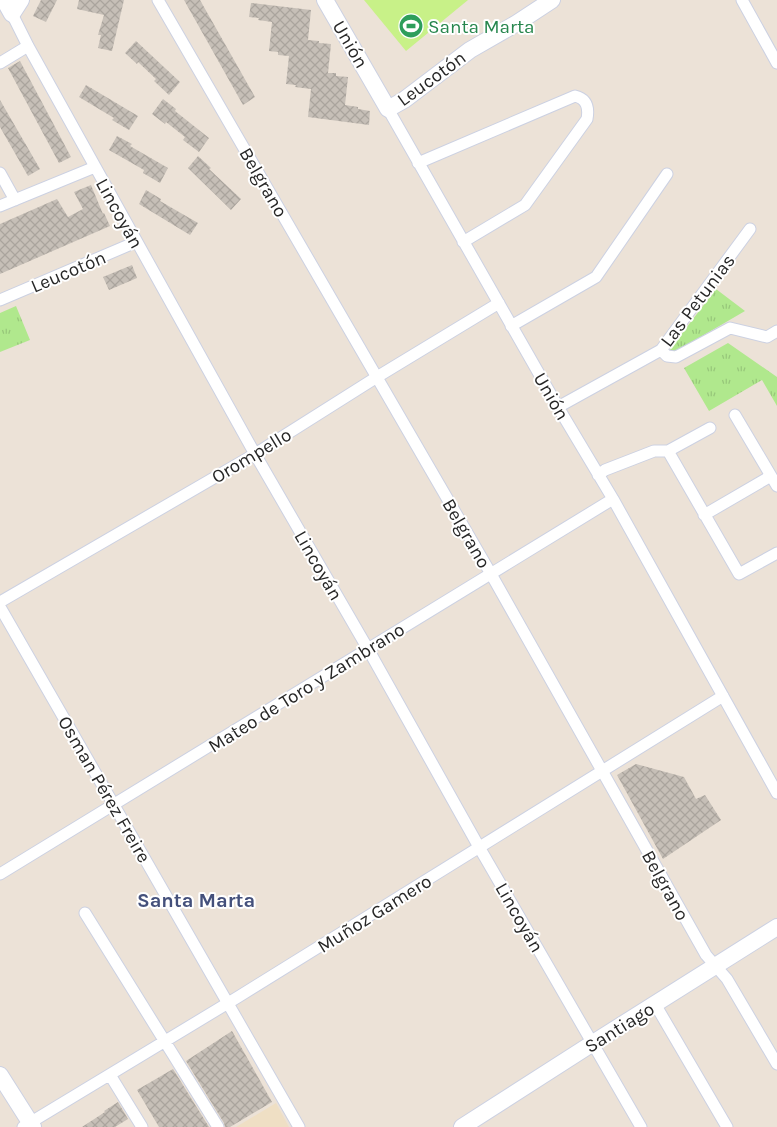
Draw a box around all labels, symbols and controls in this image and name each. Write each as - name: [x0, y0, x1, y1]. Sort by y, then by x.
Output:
- sports icon: Santa Marta: [398, 13, 424, 39]
- place label: Santa Marta: [428, 16, 535, 38]
- street label: Unión: [328, 17, 373, 72]
- street label: Leucotón: [393, 47, 470, 111]
- street label: Belgrano: [234, 144, 292, 221]
- street label: Lincoyán: [91, 174, 147, 252]
- street label: Leucotón: [28, 246, 109, 298]
- street label: Las Petunias: [656, 250, 740, 351]
- street label: Unión: [529, 369, 574, 424]
- street label: Orompello: [208, 423, 295, 488]
- street label: Belgrano: [437, 495, 495, 572]
- street label: Lincoyán: [289, 527, 347, 604]
- street label: Mateo de Toro y Zambrano: [204, 618, 409, 757]
- street label: Osman Pérez Freire: [53, 712, 155, 867]
- street label: Belgrano: [637, 847, 693, 924]
- street label: Muñoz Gamero: [313, 870, 436, 958]
- street label: Lincoyán: [490, 879, 548, 956]
- district label: Santa Marta: [137, 889, 255, 912]
- street label: Santiago: [581, 998, 658, 1058]

